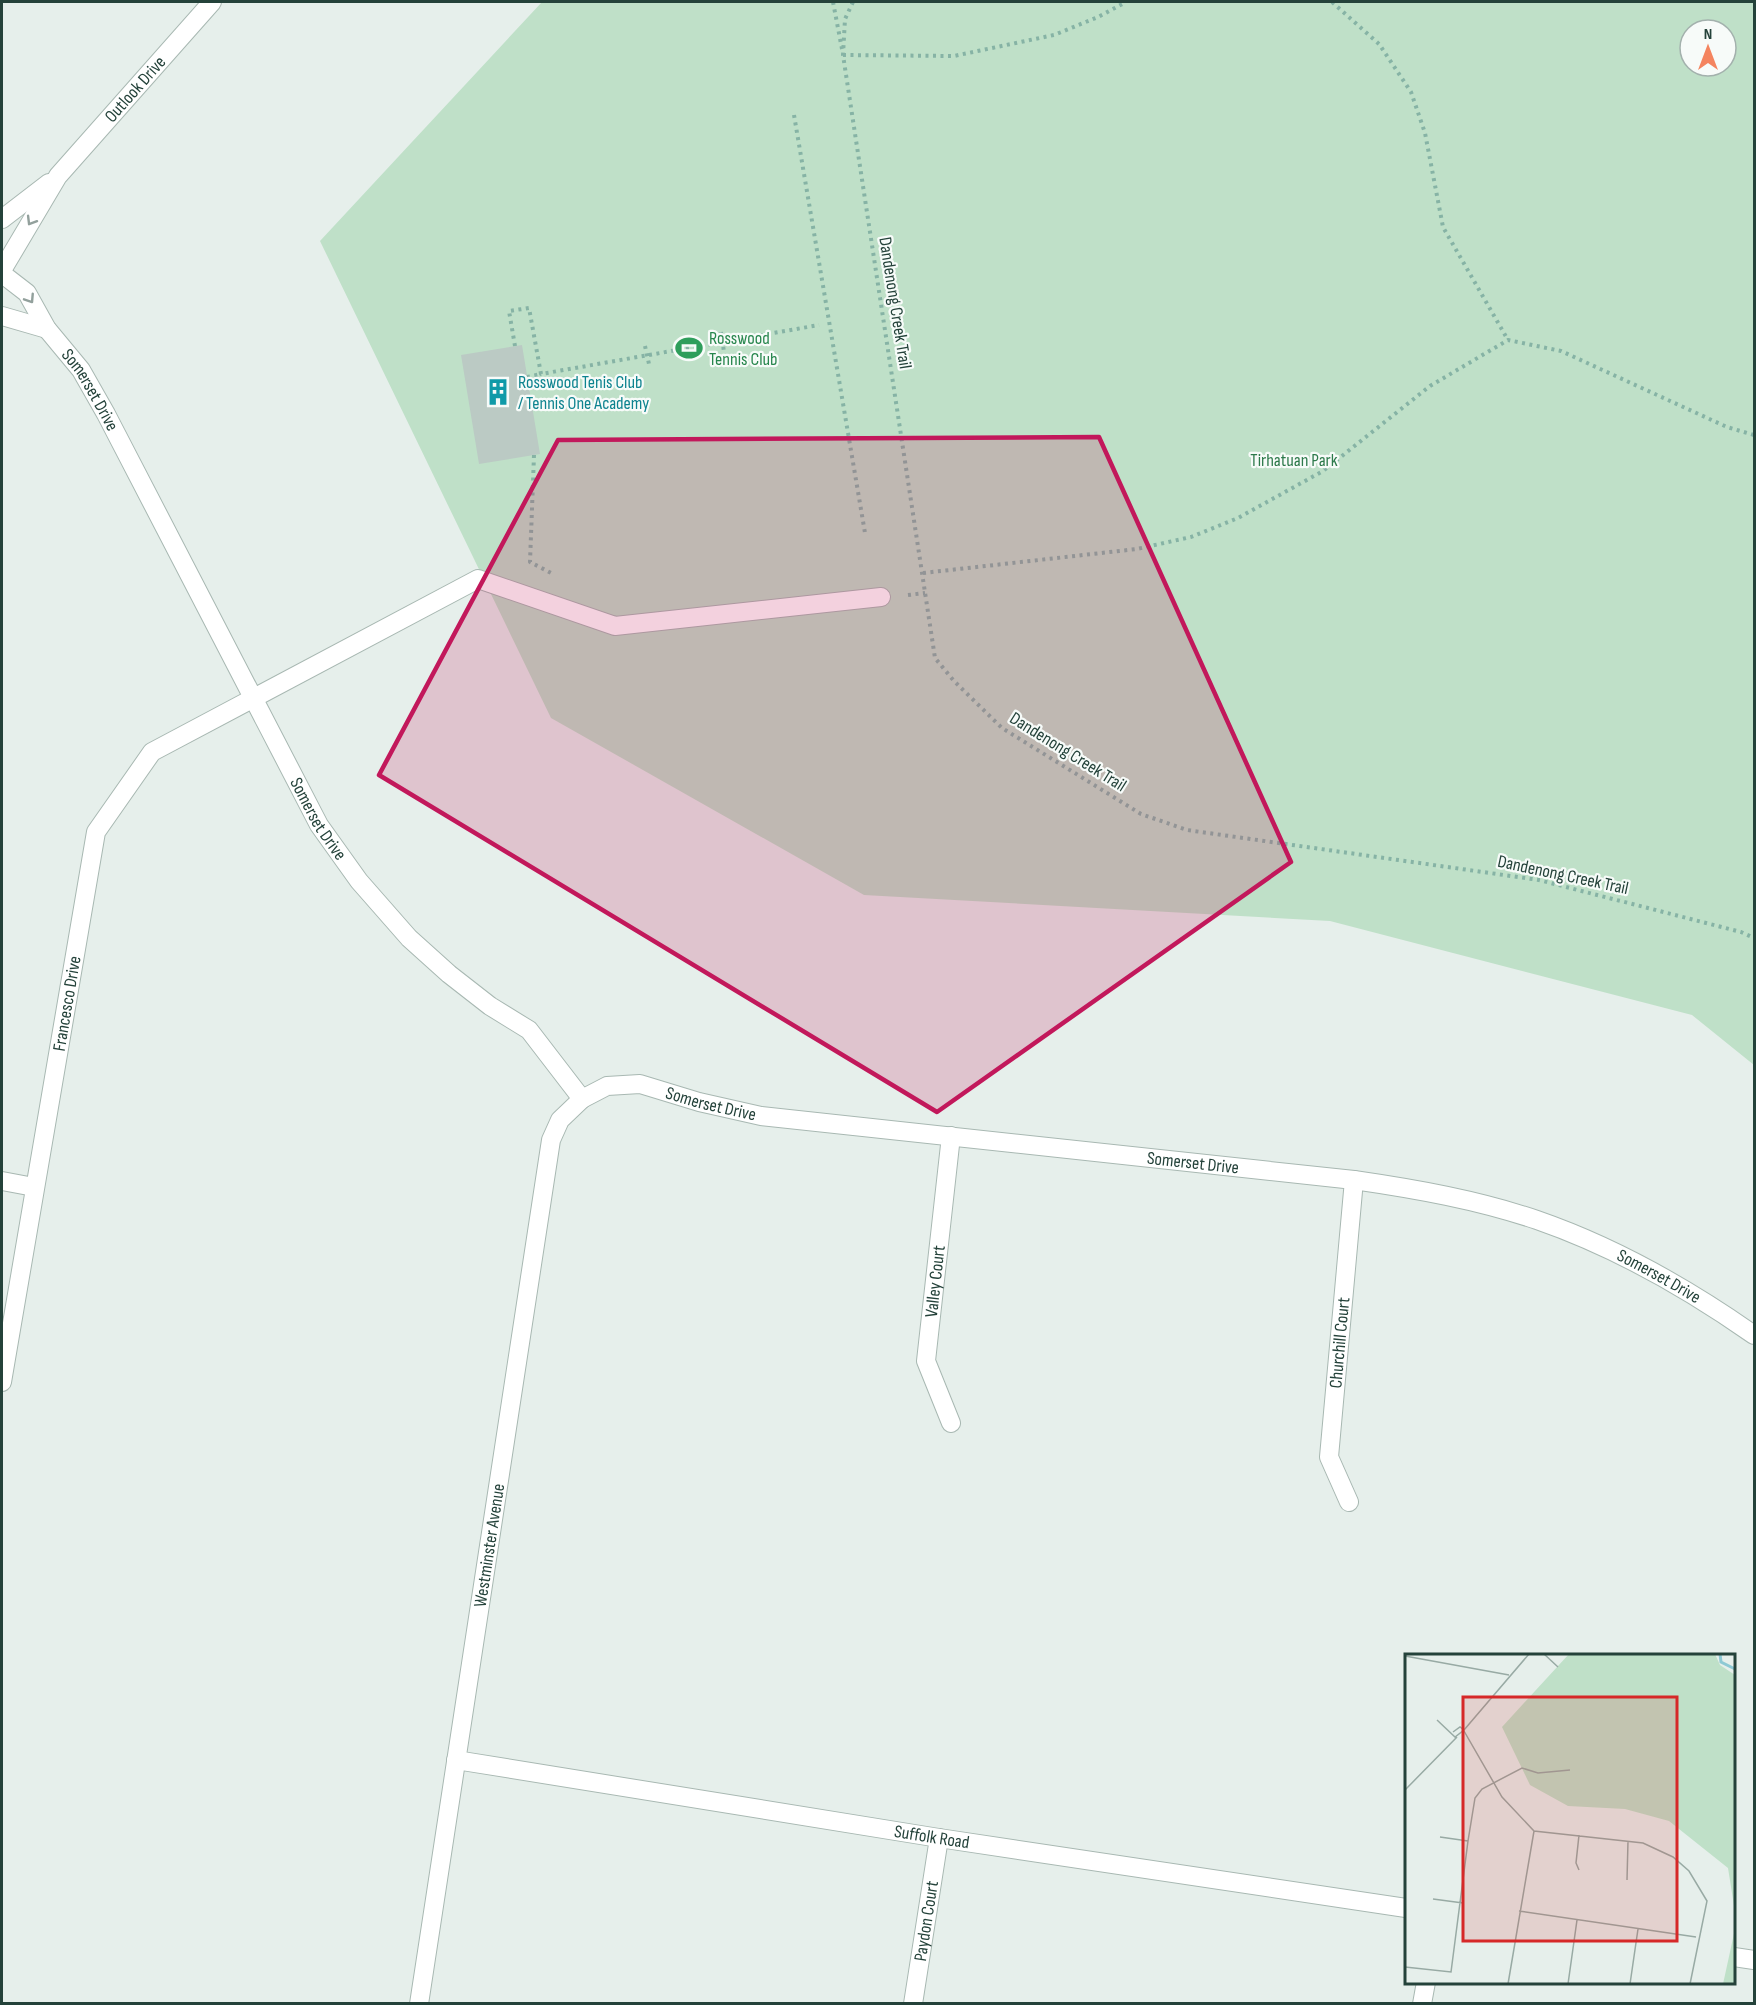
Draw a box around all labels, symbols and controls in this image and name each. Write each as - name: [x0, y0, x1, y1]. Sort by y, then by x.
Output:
- north arrow: [1678, 18, 1738, 78]
- text: N: [1704, 25, 1712, 44]
- street label: Outlook Drive: [100, 52, 170, 126]
- one-way arrow: [26, 215, 38, 225]
- street label: Dandenong Creek Trail: [874, 236, 916, 370]
- one-way arrow: [22, 293, 34, 303]
- place label: Rosswood Tennis Club: [709, 328, 778, 370]
- sports icon: Rosswood Tennis Club: [674, 333, 704, 363]
- street label: Somerset Drive: [57, 344, 123, 434]
- place label: Rosswood Tenis Club / Tennis One Academy: [518, 372, 649, 414]
- building icon: Rosswood Tenis Club / Tennis One Academy: [483, 377, 513, 407]
- park label: Tirhatuan Park: [1250, 450, 1338, 471]
- street label: Dandenong Creek Trail: [1006, 708, 1130, 796]
- street label: Somerset Drive: [286, 774, 351, 864]
- street label: Dandenong Creek Trail: [1496, 851, 1630, 899]
- street label: Francesco Drive: [48, 954, 85, 1053]
- street label: Somerset Drive: [663, 1082, 758, 1125]
- street label: Somerset Drive: [1146, 1147, 1240, 1178]
- street label: Valley Court: [920, 1244, 949, 1319]
- street label: Somerset Drive: [1614, 1245, 1705, 1308]
- street label: Churchill Court: [1325, 1296, 1354, 1389]
- street label: Westminster Avenue: [469, 1482, 509, 1608]
- inset map: [1405, 1654, 1735, 1984]
- street label: Suffolk Road: [893, 1820, 971, 1853]
- street label: Paydon Court: [909, 1879, 943, 1963]

